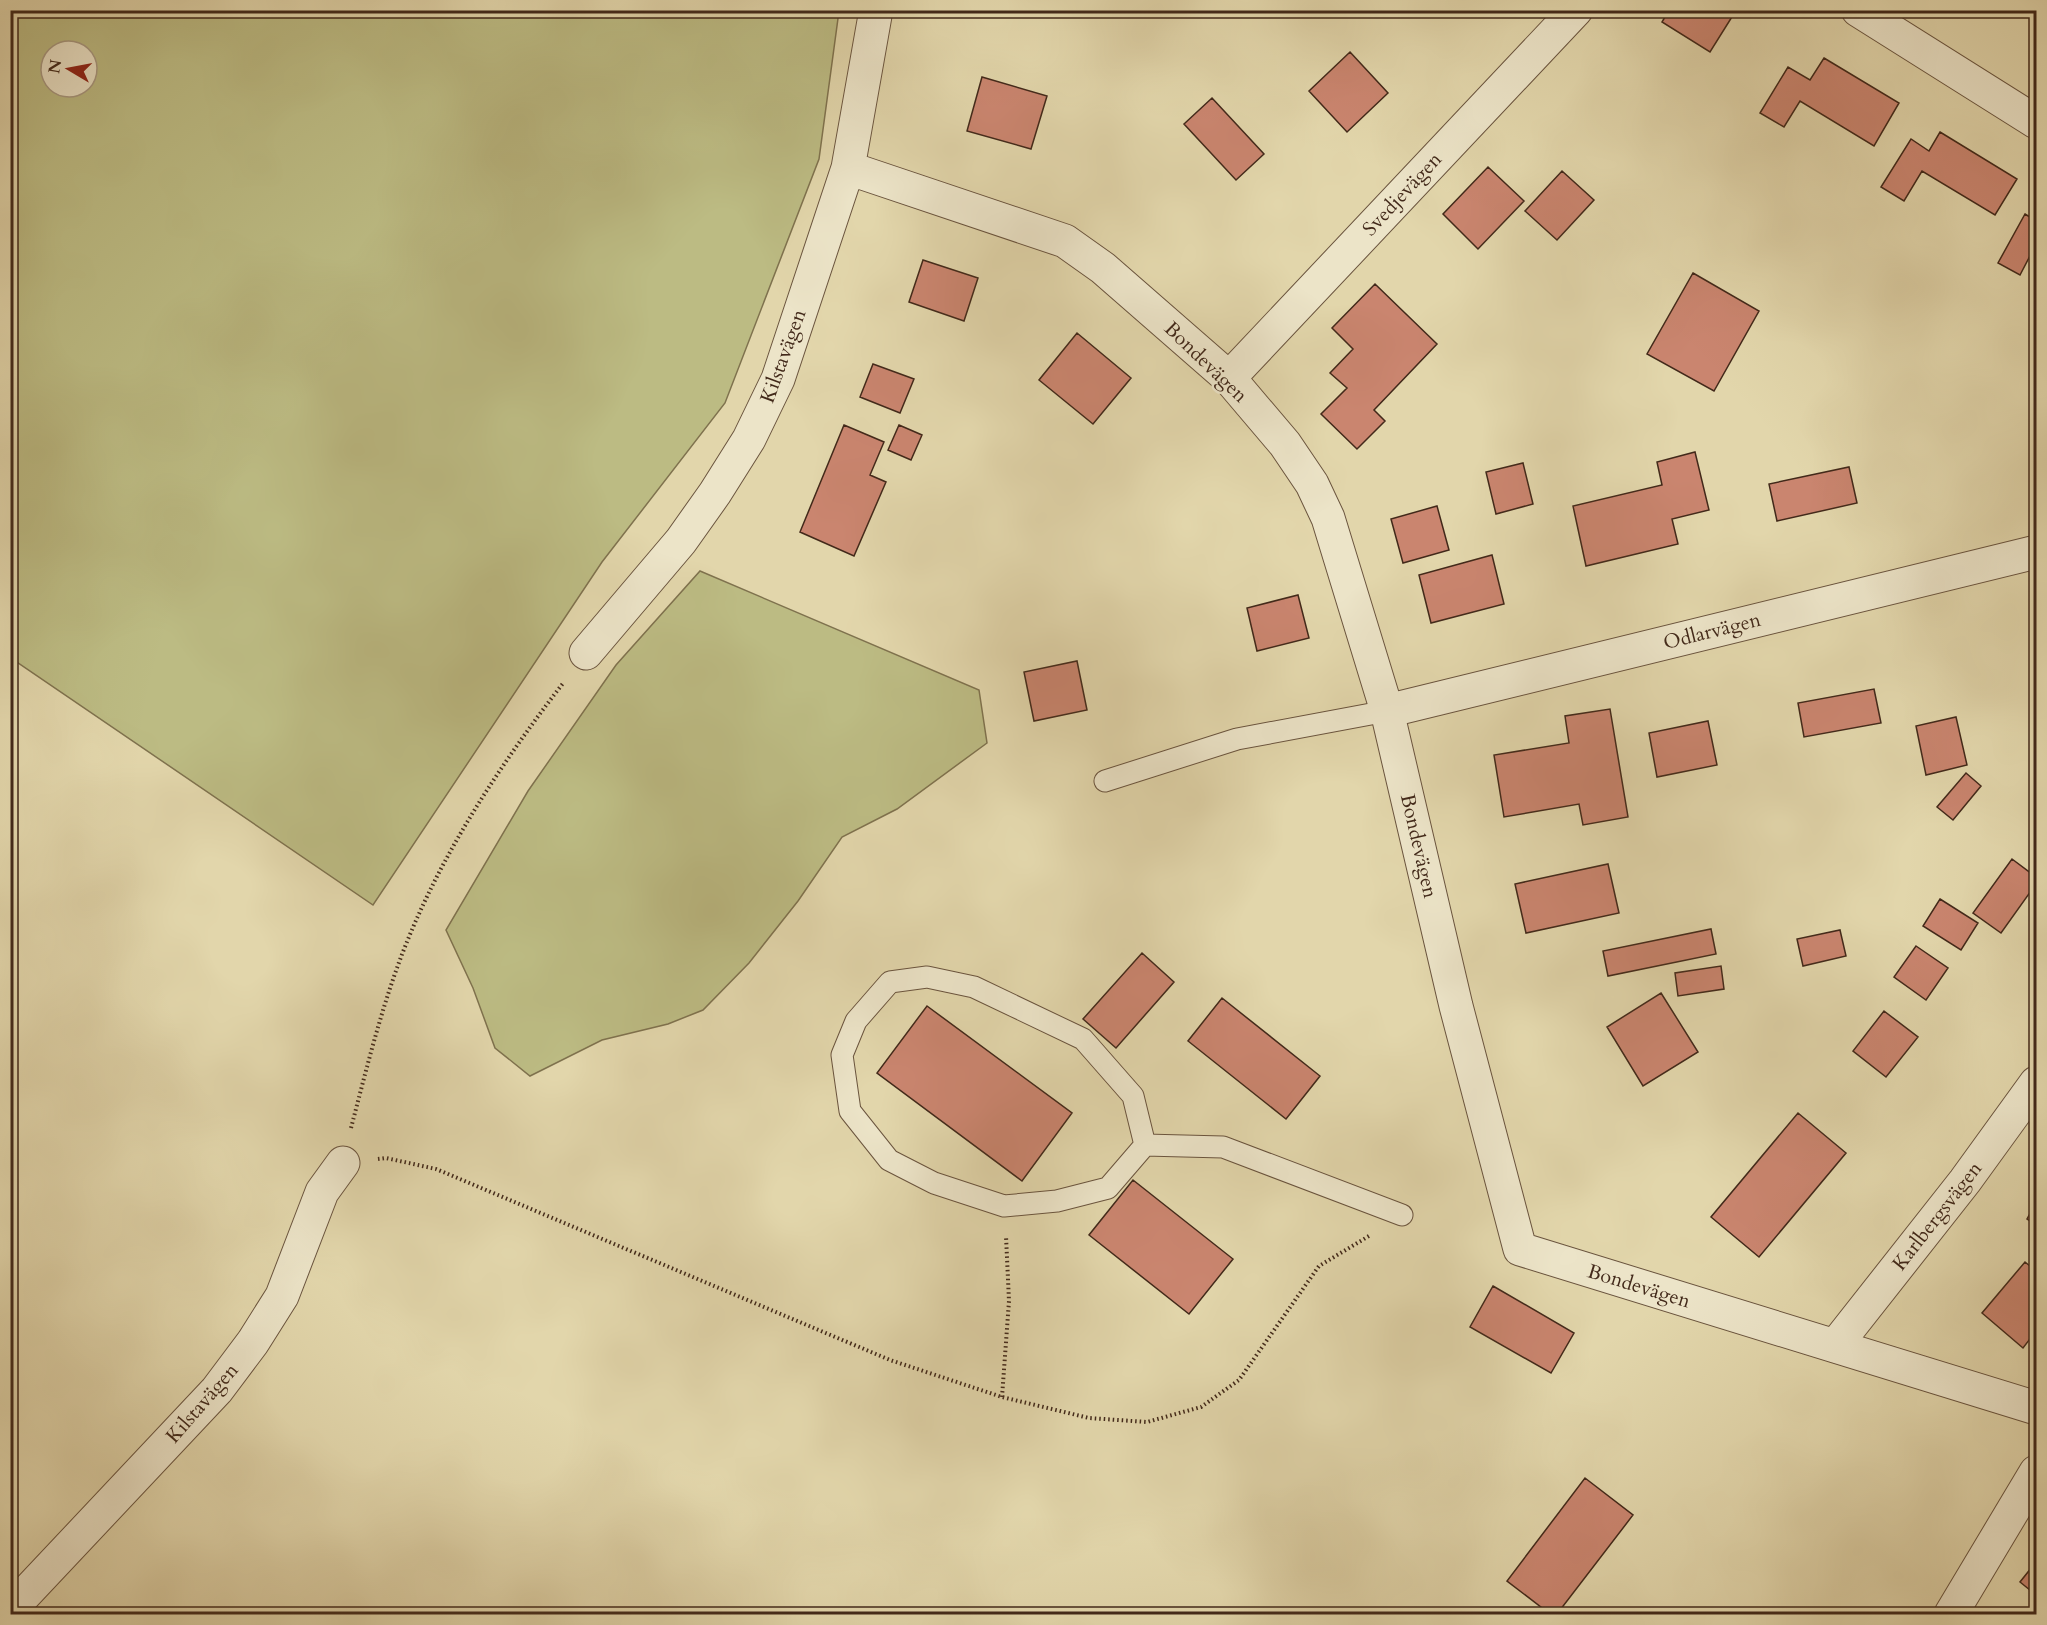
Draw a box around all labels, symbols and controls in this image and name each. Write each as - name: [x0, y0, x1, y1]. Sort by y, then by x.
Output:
- north arrow: [39, 39, 99, 99]
- text: N: [43, 58, 67, 75]
- street label: Svedjevägen: [1356, 146, 1448, 242]
- street label: Kilstavägen: [754, 305, 813, 407]
- street label: Bondevägen: [1158, 315, 1254, 409]
- street label: Odlarvägen: [1660, 606, 1764, 656]
- street label: Bondevägen: [1394, 791, 1444, 901]
- street label: Karlbergsvägen: [1886, 1155, 1989, 1276]
- street label: Bondevägen: [1584, 1258, 1694, 1315]
- street label: Kilstavägen: [160, 1357, 245, 1449]

